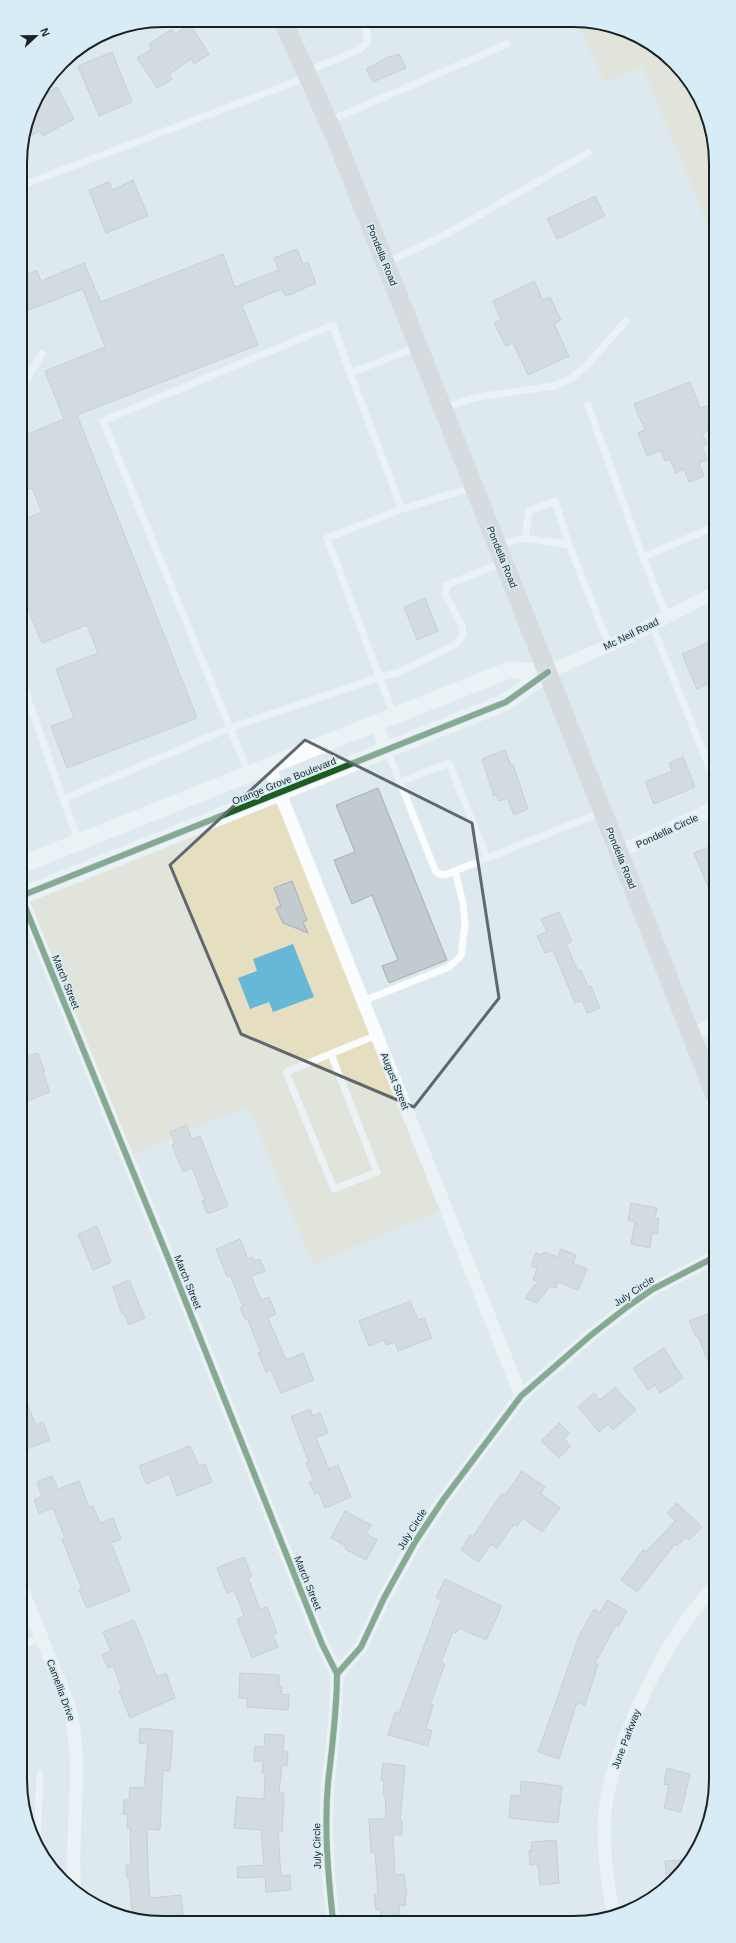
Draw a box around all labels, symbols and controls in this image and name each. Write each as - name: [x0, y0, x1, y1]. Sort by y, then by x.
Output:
- north arrow: [16, 16, 56, 56]
- text: N: [38, 26, 52, 38]
- street label: Pondella Road: [365, 223, 399, 287]
- street label: Pondella Road: [485, 525, 519, 589]
- street label: Mc Neil Road: [602, 616, 660, 652]
- street label: Orange Grove Boulevard: [230, 755, 338, 807]
- street label: Pondella Circle: [634, 812, 700, 850]
- street label: Pondella Road: [604, 826, 638, 890]
- street label: March Street: [50, 953, 82, 1011]
- street label: August Street: [379, 1051, 412, 1111]
- street label: March Street: [172, 1253, 204, 1311]
- street label: July Circle: [612, 1273, 657, 1308]
- street label: July Circle: [395, 1506, 429, 1551]
- street label: March Street: [292, 1554, 324, 1612]
- street label: Camellia Drive: [45, 1658, 77, 1723]
- street label: June Parkway: [610, 1708, 642, 1770]
- street label: July Circle: [311, 1822, 323, 1869]

